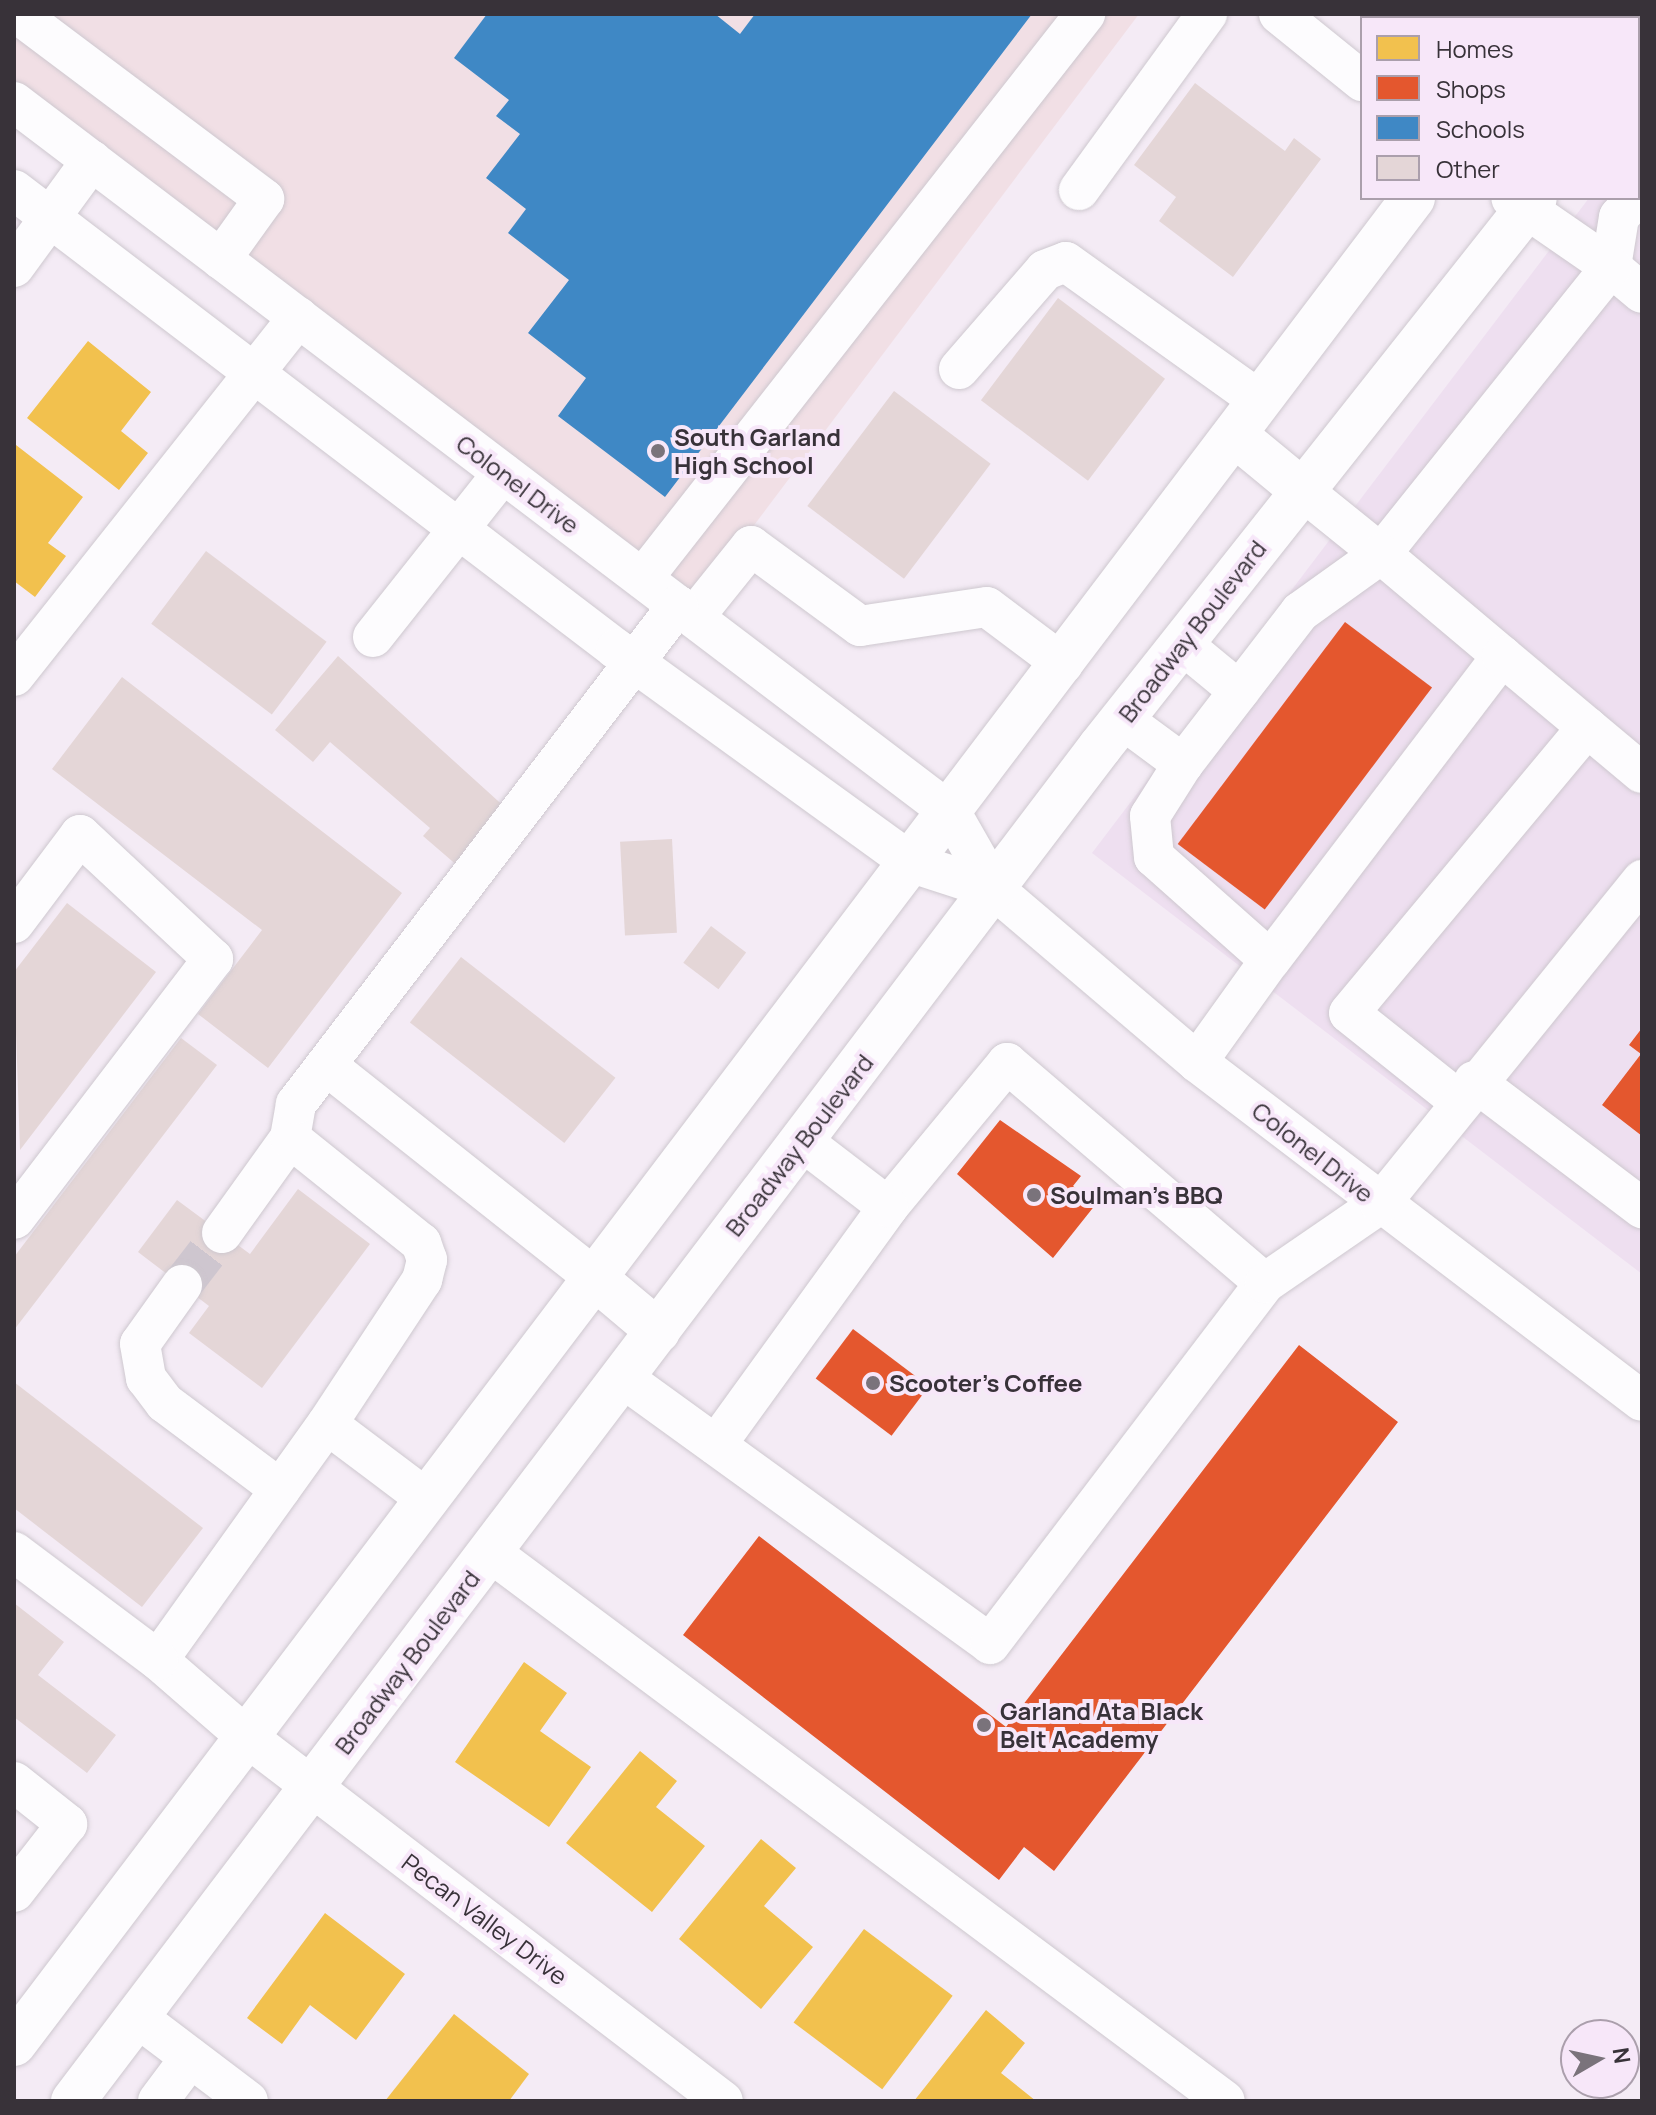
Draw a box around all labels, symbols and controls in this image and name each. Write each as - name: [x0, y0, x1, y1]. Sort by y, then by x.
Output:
- legend: [1360, 16, 1640, 200]
- text: Homes: [1436, 32, 1514, 65]
- text: Shops: [1436, 72, 1506, 105]
- text: Schools: [1436, 112, 1525, 145]
- text: Other: [1436, 152, 1500, 185]
- place label: South Garland High School: [674, 423, 841, 479]
- street label: Colonel Drive: [451, 429, 585, 539]
- marker: South Garland High School: [649, 442, 667, 460]
- street label: Broadway Boulevard: [1112, 535, 1272, 727]
- street label: Broadway Boulevard: [719, 1049, 879, 1241]
- street label: Colonel Drive: [1247, 1096, 1379, 1208]
- place label: Soulman's BBQ: [1050, 1181, 1222, 1209]
- marker: Soulman's BBQ: [1025, 1186, 1043, 1204]
- place label: Scooter's Coffee: [889, 1369, 1082, 1397]
- marker: Scooter's Coffee: [864, 1374, 882, 1392]
- street label: Broadway Boulevard: [329, 1565, 485, 1759]
- place label: Garland Ata Black Belt Academy: [1000, 1697, 1203, 1753]
- marker: Garland Ata Black Belt Academy: [975, 1716, 993, 1734]
- street label: Pecan Valley Drive: [397, 1848, 573, 1990]
- north arrow: [1560, 2019, 1640, 2099]
- text: N: [1606, 2045, 1638, 2066]

